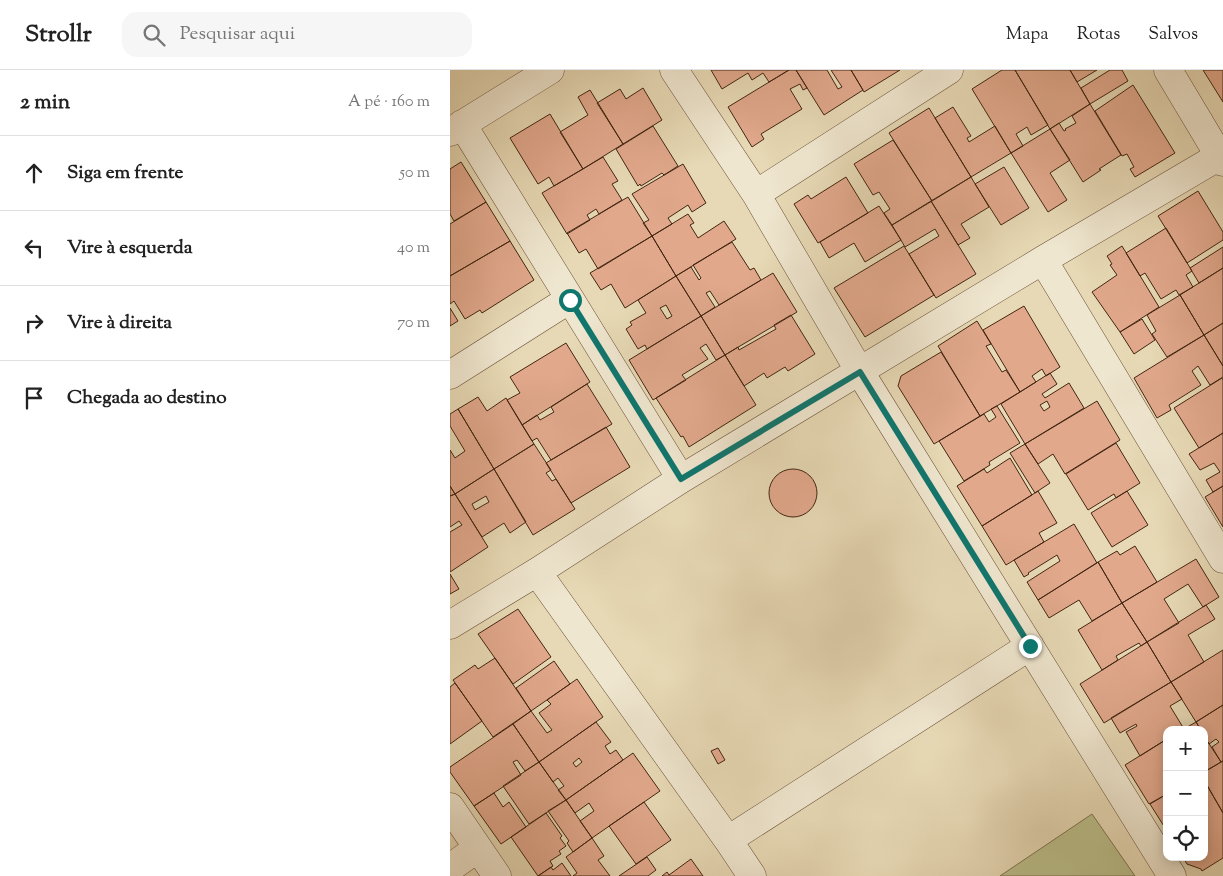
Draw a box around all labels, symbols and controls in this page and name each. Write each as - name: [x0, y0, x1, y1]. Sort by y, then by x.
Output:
- search box: [122, 12, 472, 57]
- text: Strollr: [25, 18, 92, 52]
- icon: search: [140, 21, 168, 49]
- text: Pesquisar aqui: [180, 21, 295, 48]
- text: Mapa: [1006, 22, 1049, 48]
- text: Rotas: [1077, 22, 1120, 48]
- text: Salvos: [1148, 22, 1198, 48]
- text: 2 min: [20, 88, 70, 118]
- text: A pé · 160 m: [348, 91, 430, 114]
- icon: ahead: [20, 159, 48, 187]
- text: Siga em frente: [67, 160, 183, 187]
- text: 50 m: [399, 162, 430, 185]
- icon: left: [20, 234, 48, 262]
- text: Vire à esquerda: [67, 235, 193, 262]
- text: 40 m: [397, 237, 430, 260]
- route start: [559, 289, 582, 312]
- icon: right: [20, 309, 48, 337]
- text: Vire à direita: [67, 310, 172, 337]
- text: 70 m: [397, 312, 430, 335]
- icon: arrive: [20, 384, 48, 412]
- text: Chegada ao destino: [67, 385, 227, 412]
- route end: [1019, 635, 1042, 658]
- map controls: [1163, 726, 1208, 861]
- button: +: [1163, 726, 1208, 771]
- button: −: [1163, 771, 1208, 816]
- button: locate: [1163, 816, 1208, 861]

